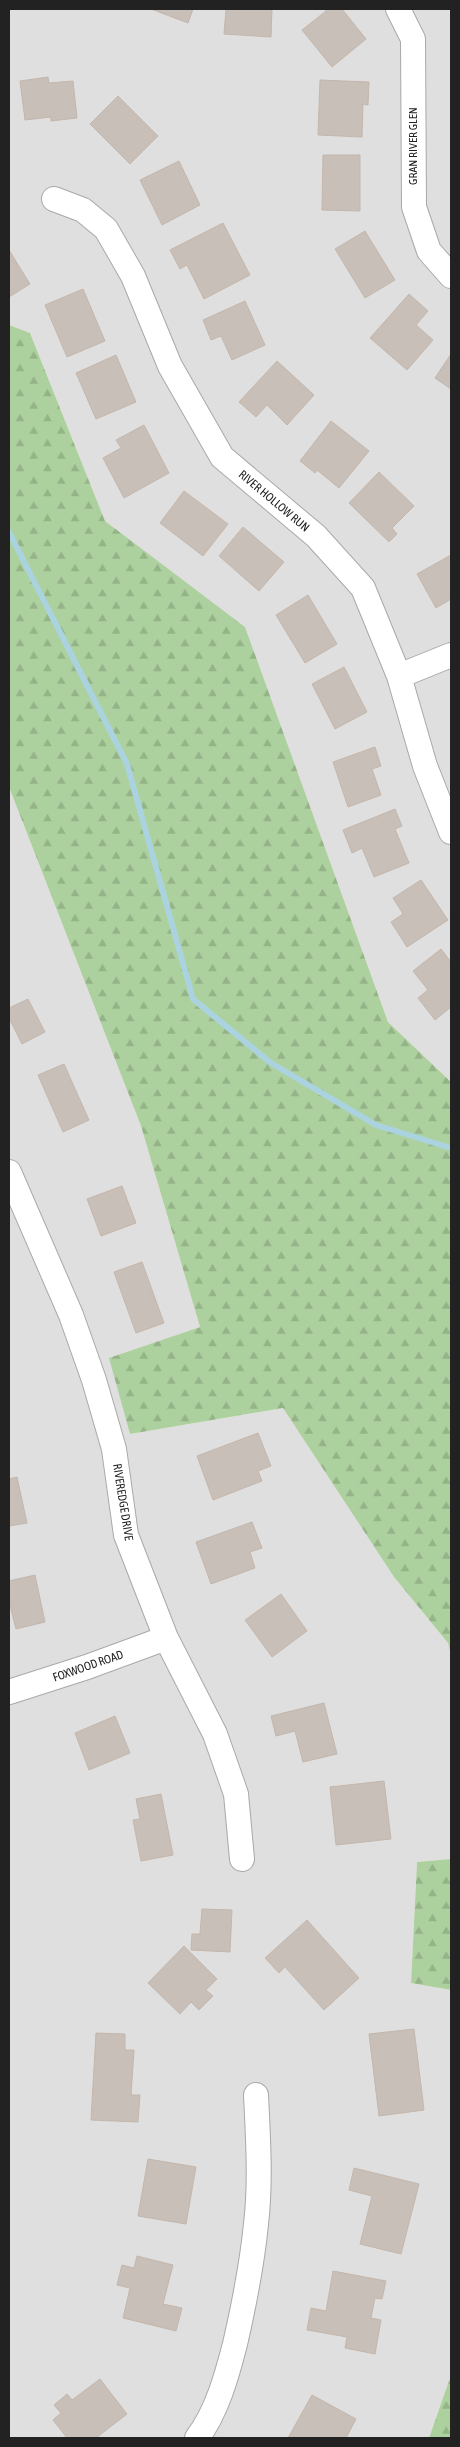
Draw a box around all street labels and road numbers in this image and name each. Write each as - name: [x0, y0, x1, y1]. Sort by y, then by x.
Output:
- street label: GRAN RIVER GLEN: [406, 107, 420, 185]
- street label: RIVER HOLLOW RUN: [236, 467, 312, 535]
- street label: RIVEREDGE DRIVE: [110, 1462, 136, 1542]
- street label: FOXWOOD ROAD: [51, 1647, 125, 1685]

